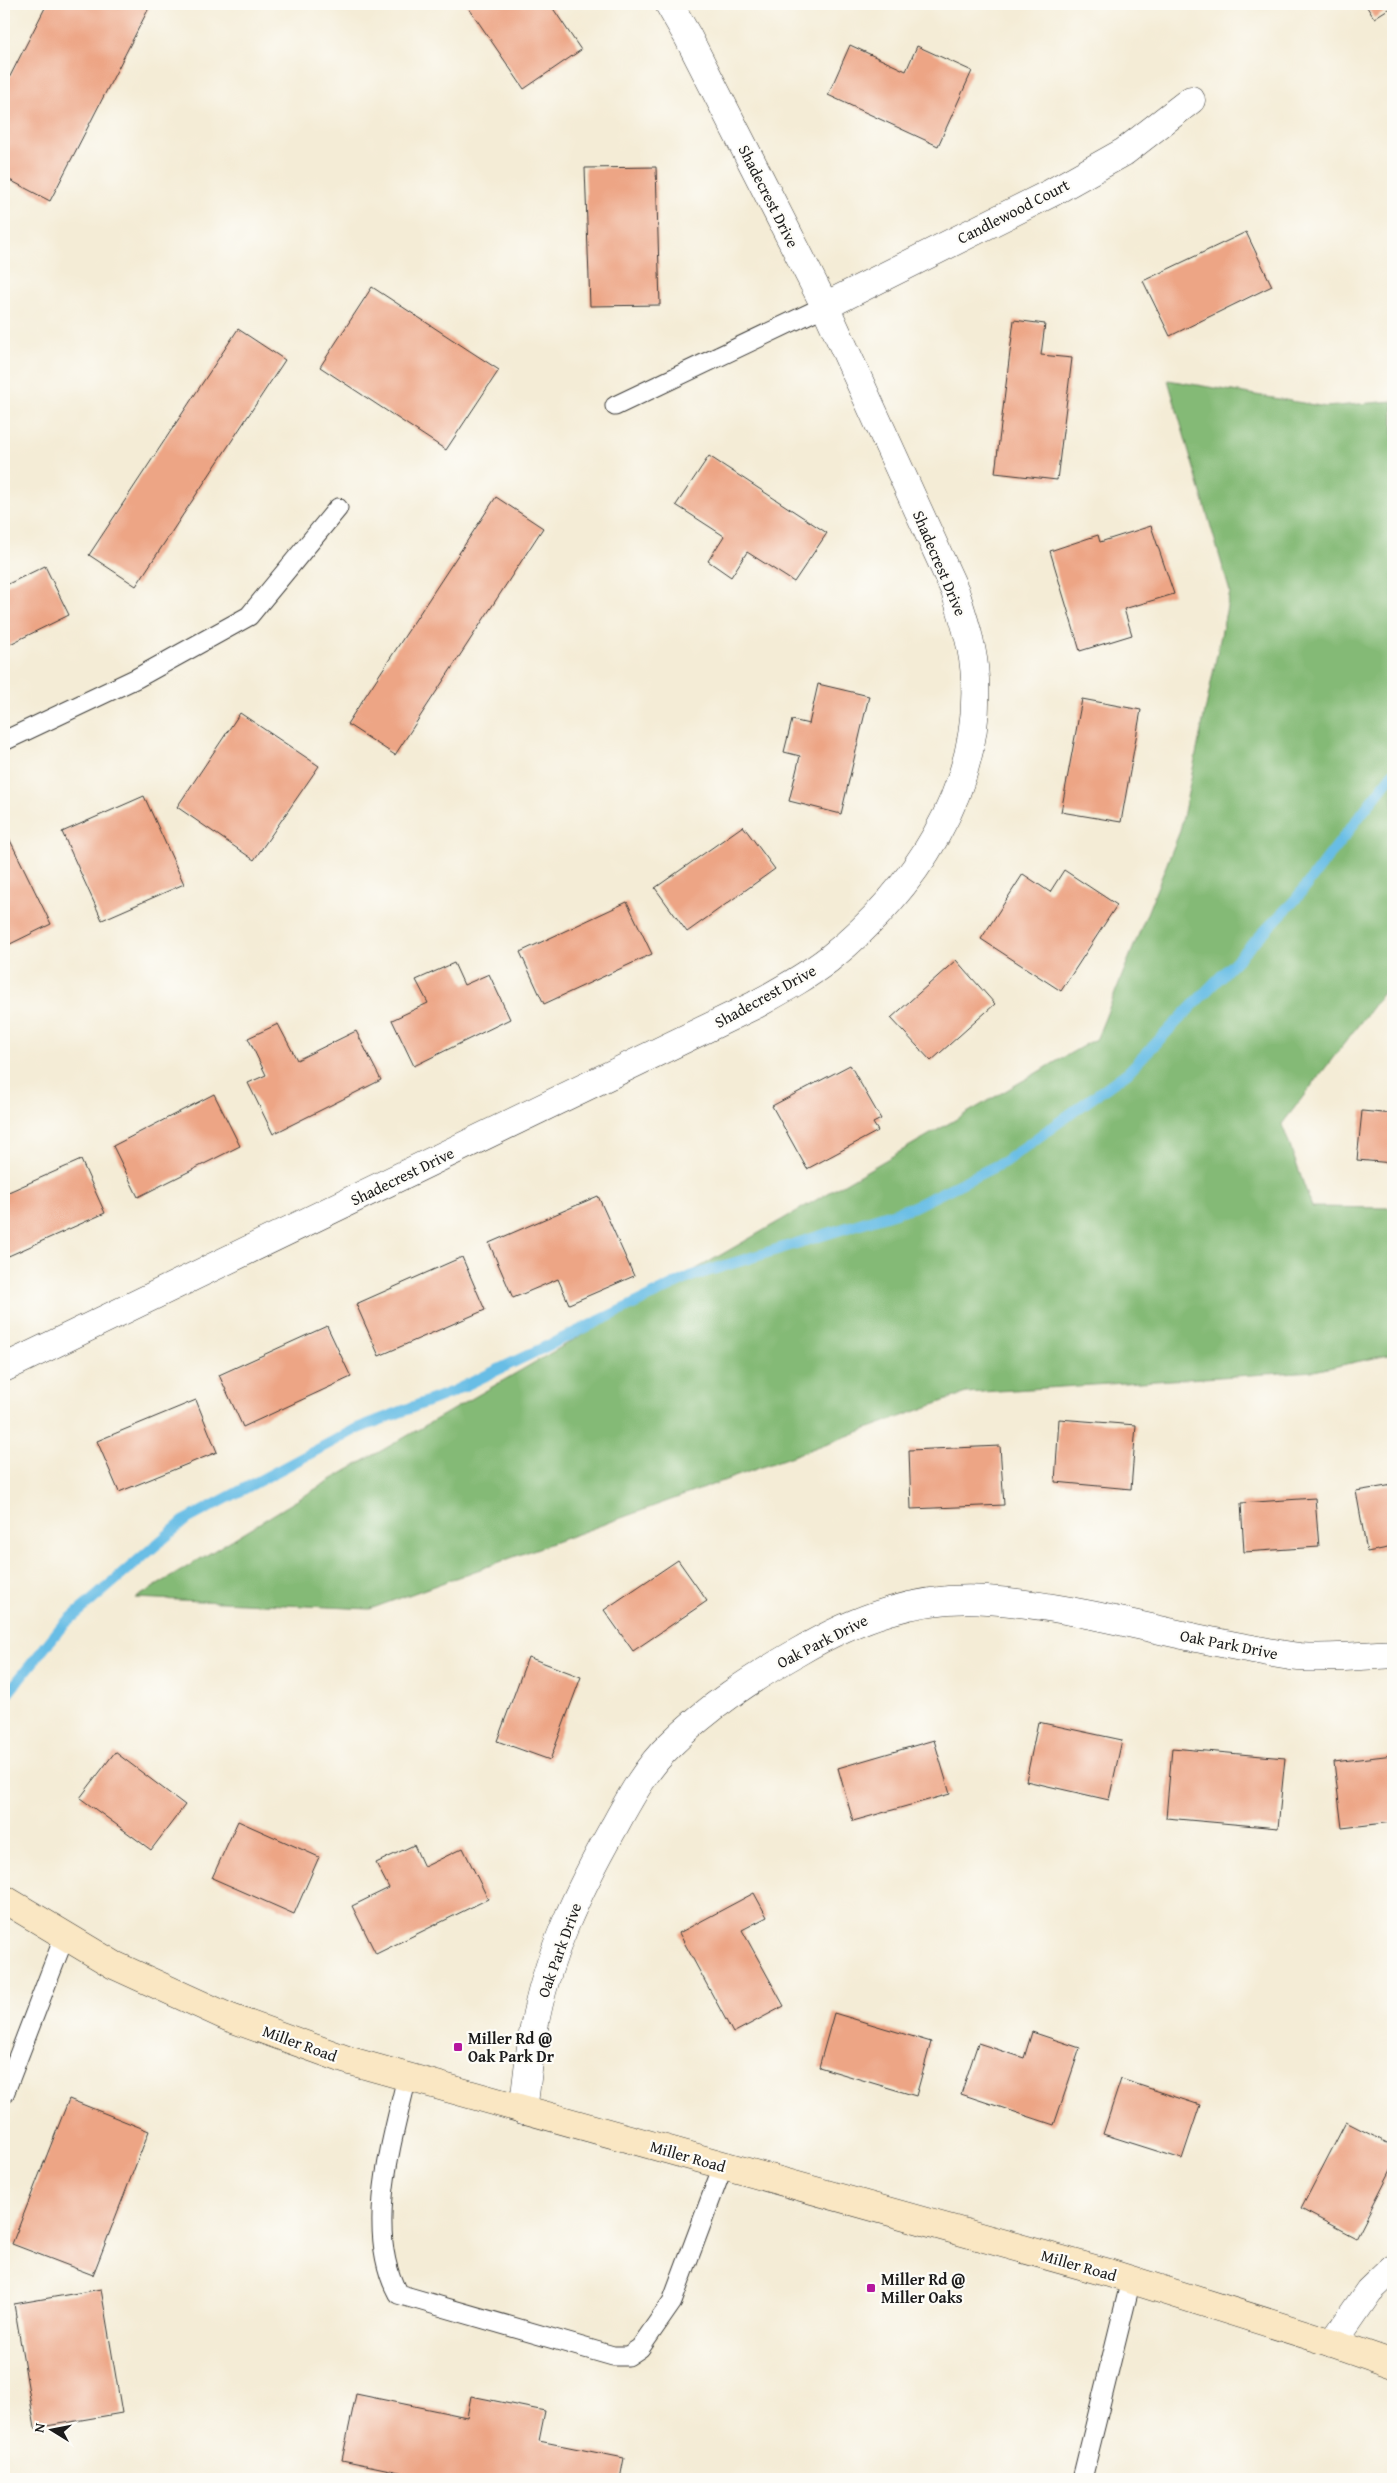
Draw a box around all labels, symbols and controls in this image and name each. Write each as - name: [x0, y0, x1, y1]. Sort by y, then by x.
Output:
- street label: Shadecrest Drive: [733, 140, 805, 252]
- street label: Candlewood Court: [953, 172, 1074, 250]
- street label: Shadecrest Drive: [907, 506, 973, 620]
- street label: Shadecrest Drive: [710, 958, 820, 1034]
- street label: Shadecrest Drive: [346, 1140, 458, 1212]
- street label: Oak Park Drive: [772, 1608, 872, 1674]
- street label: Oak Park Drive: [1178, 1623, 1280, 1665]
- street label: Oak Park Drive: [531, 1899, 587, 2001]
- street label: Miller Road: [259, 2018, 341, 2068]
- place label: Miller Rd @ Oak Park Dr: [468, 2026, 555, 2068]
- marker: Miller Rd @ Oak Park Dr: [452, 2041, 464, 2053]
- street label: Miller Road: [647, 2134, 729, 2178]
- street label: Miller Road: [1038, 2243, 1120, 2287]
- place label: Miller Rd @ Miller Oaks: [881, 2267, 965, 2309]
- marker: Miller Rd @ Miller Oaks: [865, 2282, 877, 2294]
- north arrow: [28, 2406, 78, 2456]
- text: N: [29, 2421, 50, 2434]

